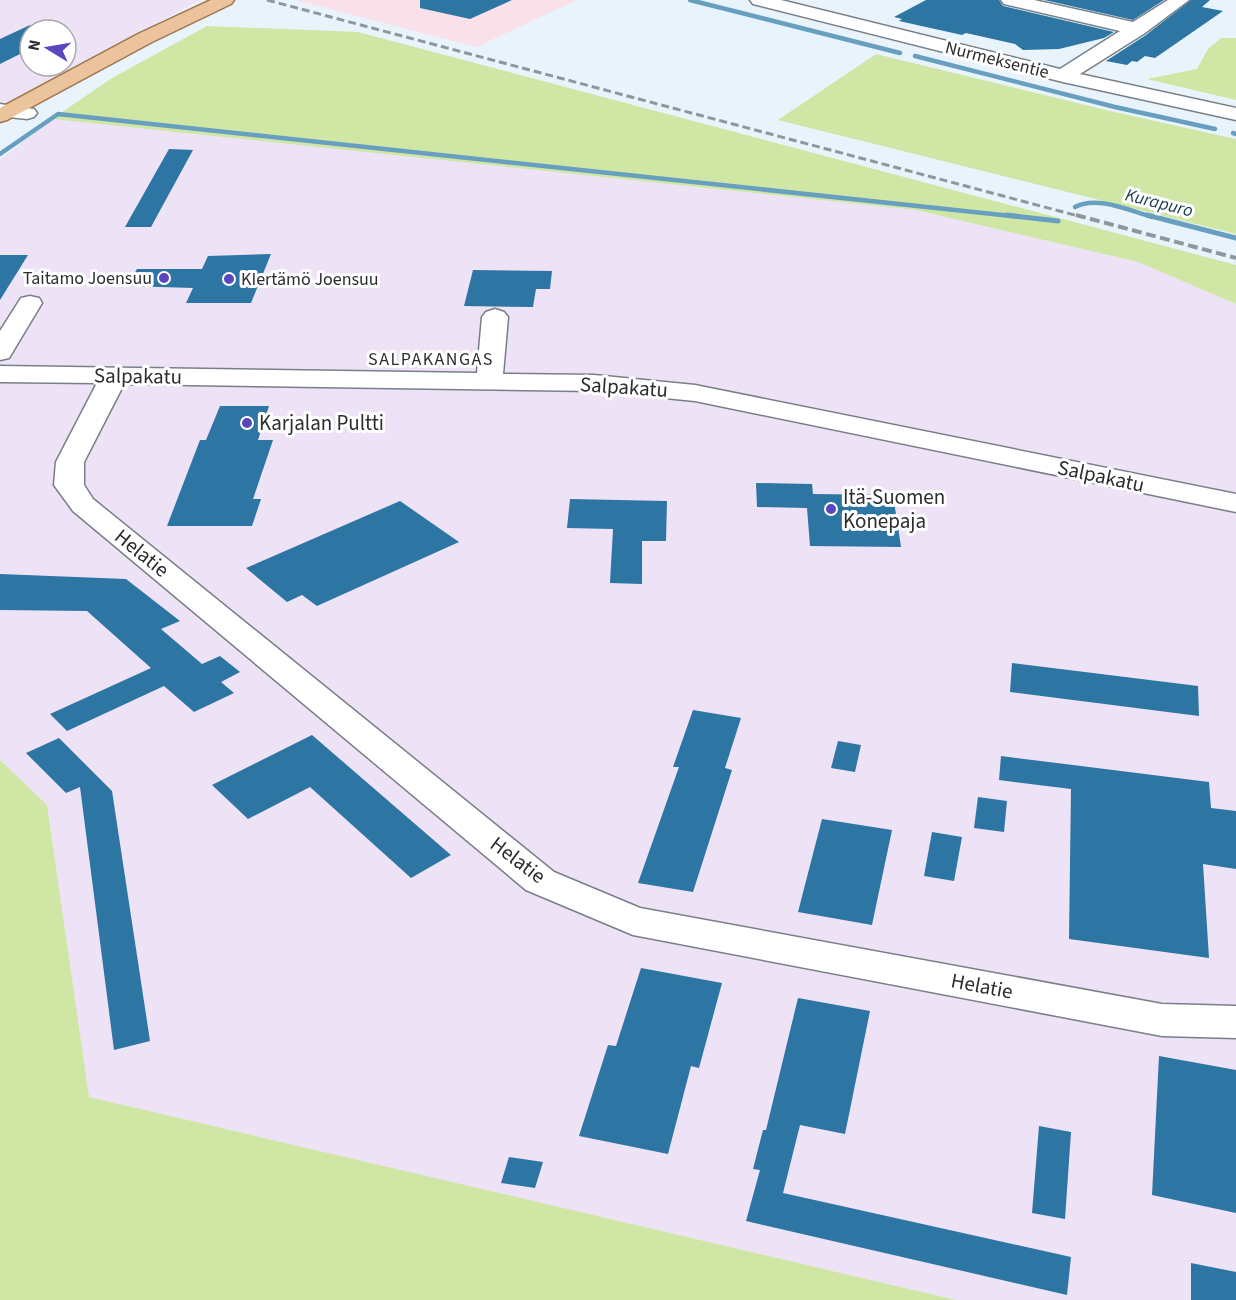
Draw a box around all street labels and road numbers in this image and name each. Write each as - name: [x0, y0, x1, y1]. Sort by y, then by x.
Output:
- street label: Nurmeksentie: [942, 35, 1052, 85]
- street label: Salpakatu: [94, 360, 182, 392]
- street label: Salpakatu: [579, 369, 669, 405]
- street label: Salpakatu: [1055, 452, 1147, 500]
- street label: Helatie: [108, 522, 176, 584]
- street label: Helatie: [484, 829, 552, 891]
- street label: Helatie: [948, 965, 1016, 1007]

